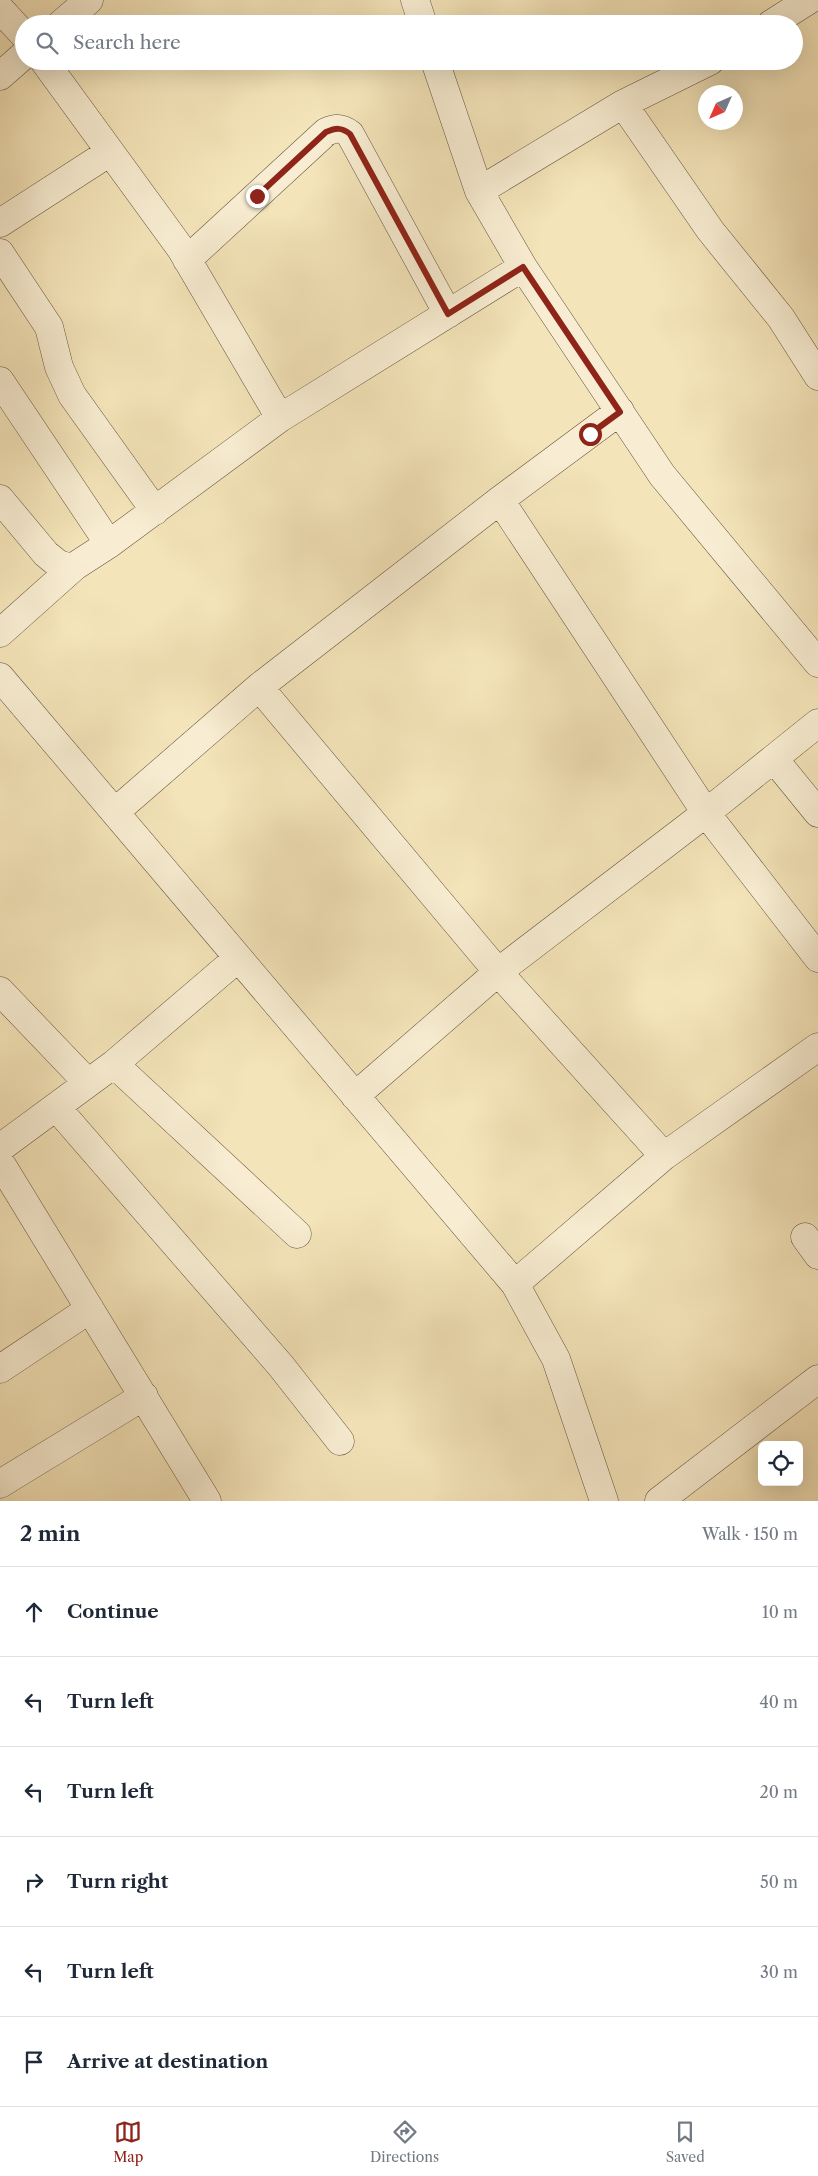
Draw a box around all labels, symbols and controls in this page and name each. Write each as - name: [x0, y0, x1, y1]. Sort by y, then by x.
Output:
- search box: [15, 15, 803, 70]
- icon: search: [33, 29, 61, 57]
- text: Search here: [73, 31, 181, 54]
- north arrow: [698, 85, 743, 130]
- route end: [246, 185, 269, 208]
- route start: [579, 423, 602, 446]
- map controls: [758, 1441, 803, 1486]
- button: locate: [758, 1441, 803, 1486]
- text: 2 min: [20, 1521, 80, 1546]
- text: Walk · 150 m: [702, 1524, 798, 1544]
- icon: ahead: [20, 1598, 48, 1626]
- text: Continue: [67, 1600, 159, 1623]
- text: 10 m: [762, 1602, 798, 1622]
- icon: left: [20, 1688, 48, 1716]
- text: Turn left: [67, 1690, 154, 1713]
- text: 40 m: [759, 1692, 798, 1712]
- icon: left: [20, 1778, 48, 1806]
- text: Turn left: [67, 1780, 154, 1803]
- text: 20 m: [759, 1782, 798, 1802]
- icon: right: [20, 1868, 48, 1896]
- text: Turn right: [67, 1870, 168, 1893]
- text: 50 m: [760, 1872, 798, 1892]
- icon: left: [20, 1958, 48, 1986]
- text: Turn left: [67, 1960, 154, 1983]
- text: 30 m: [760, 1962, 798, 1982]
- icon: arrive: [20, 2048, 48, 2076]
- text: Arrive at destination: [67, 2050, 268, 2073]
- tab: Map: [113, 2118, 143, 2166]
- tab: Directions: [370, 2118, 439, 2166]
- tab: Saved: [666, 2118, 705, 2166]

